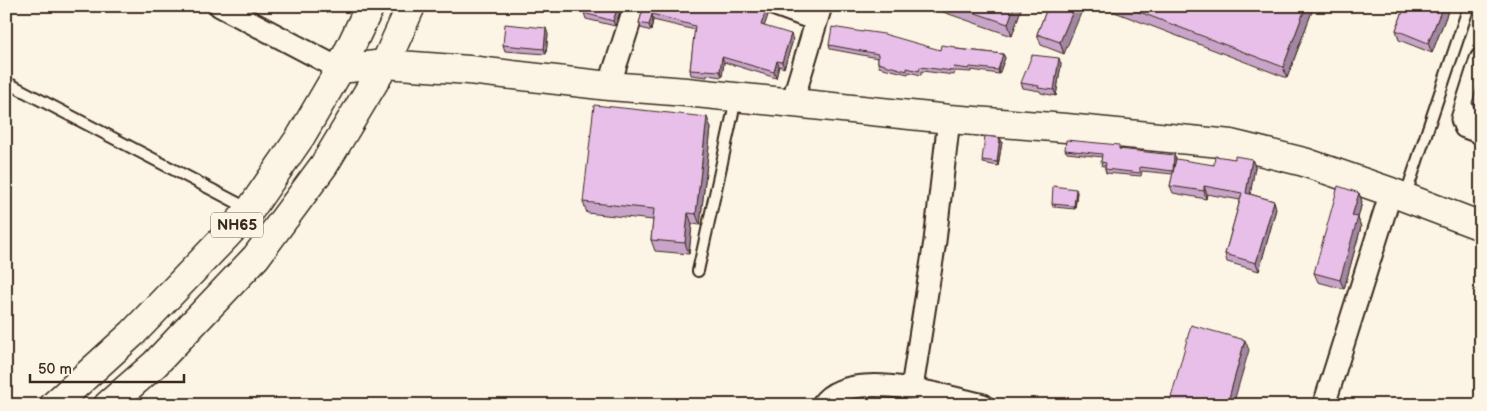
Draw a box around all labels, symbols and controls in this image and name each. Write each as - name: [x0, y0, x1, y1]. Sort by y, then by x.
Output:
- road number: NH65: [211, 212, 263, 238]
- scale bar: [30, 351, 184, 383]
- text: 50 m: [38, 360, 72, 379]

